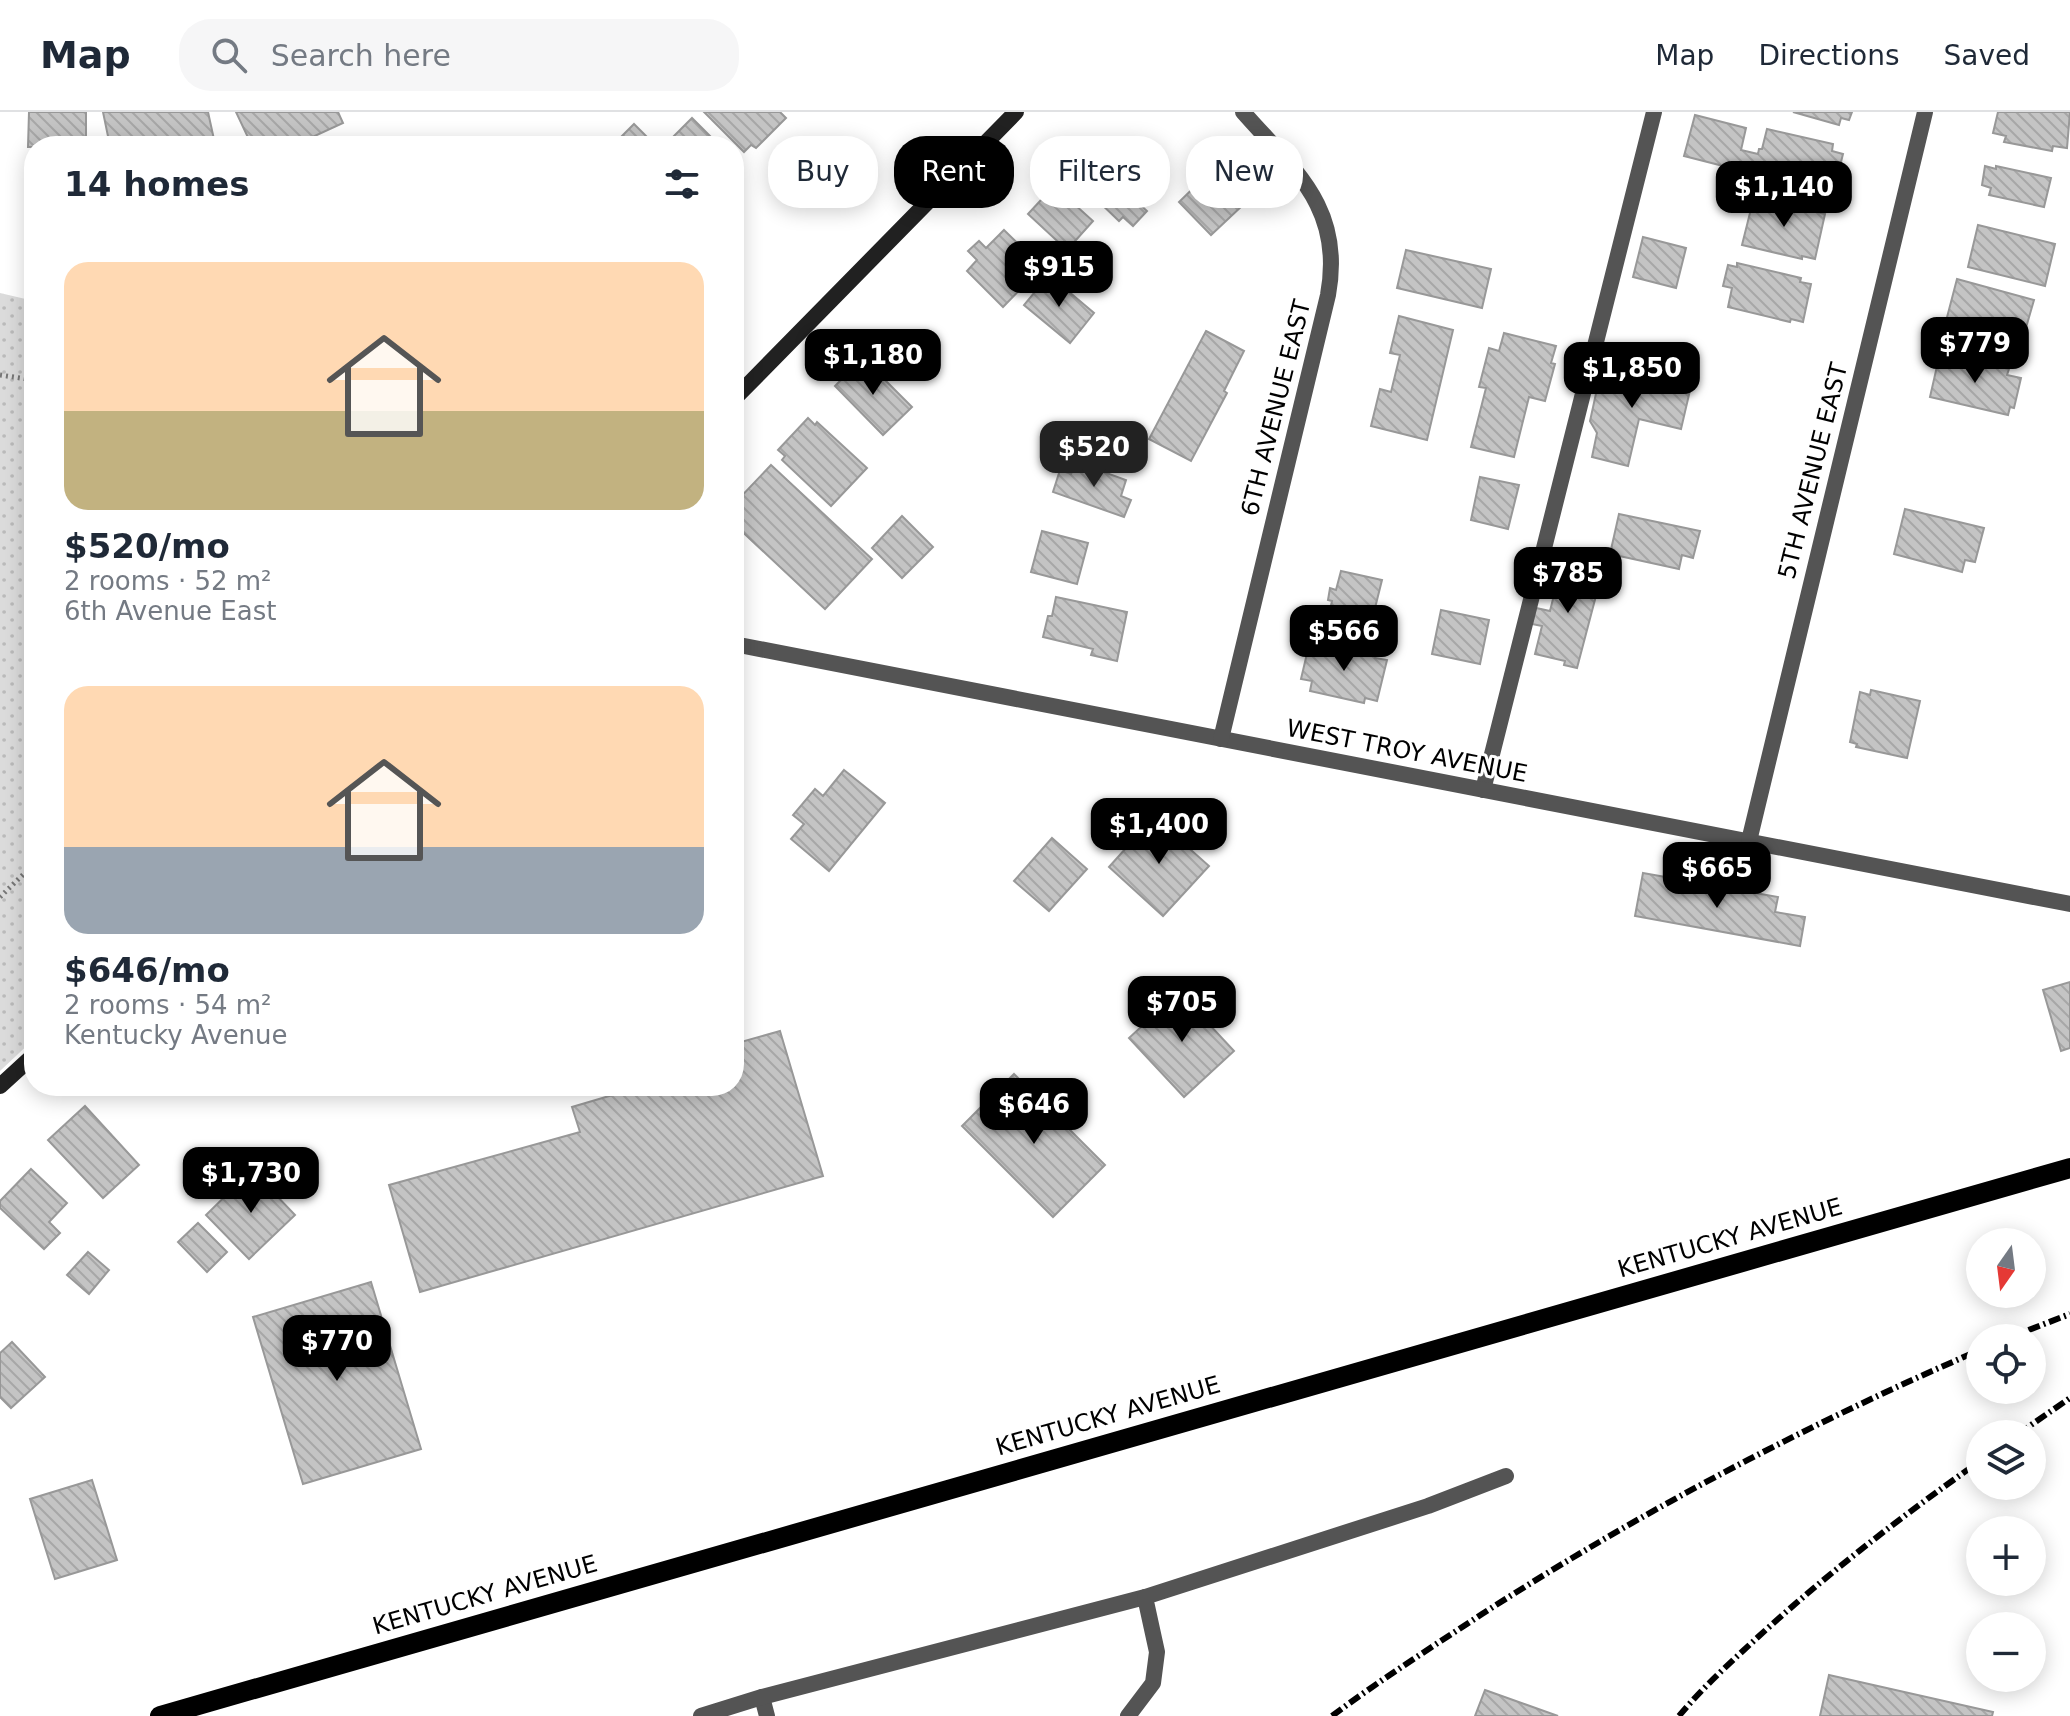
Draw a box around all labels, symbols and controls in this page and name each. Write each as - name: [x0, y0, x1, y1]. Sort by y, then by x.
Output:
- search box: [179, 19, 739, 91]
- text: Map: [40, 33, 131, 77]
- icon: search: [207, 33, 251, 77]
- text: Search here: [271, 38, 451, 73]
- text: Map: [1655, 39, 1714, 72]
- text: Directions: [1758, 39, 1899, 72]
- text: Saved: [1943, 39, 2030, 72]
- chip: Buy: [768, 136, 878, 208]
- chip: Rent: [894, 136, 1014, 208]
- chip: Filters: [1030, 136, 1170, 208]
- chip: New: [1186, 136, 1303, 208]
- pin: $1,140: [1719, 161, 1849, 229]
- icon: filters: [660, 162, 704, 206]
- text: 14 homes: [64, 164, 249, 204]
- text: $1,140: [1734, 172, 1834, 202]
- pin: $915: [1012, 241, 1106, 309]
- text: $915: [1023, 252, 1095, 282]
- street label: 6TH AVENUE EAST: [1236, 297, 1317, 519]
- icon: home: [312, 314, 456, 458]
- pin: $779: [1928, 317, 2022, 385]
- text: $779: [1939, 328, 2011, 358]
- pin: $1,180: [808, 329, 938, 397]
- text: $1,180: [823, 340, 923, 370]
- pin: $1,850: [1567, 342, 1697, 410]
- text: $1,850: [1582, 353, 1682, 383]
- street label: 5TH AVENUE EAST: [1773, 360, 1854, 582]
- pin: $520: [1047, 421, 1141, 489]
- text: $520: [1058, 432, 1130, 462]
- text: $520/mo: [64, 526, 230, 566]
- pin: $785: [1521, 547, 1615, 615]
- text: $785: [1532, 558, 1604, 588]
- text: 2 rooms · 52 m²: [64, 566, 272, 596]
- text: 6th Avenue East: [64, 596, 276, 626]
- pin: $566: [1297, 605, 1391, 673]
- text: $566: [1308, 616, 1380, 646]
- street label: WEST TROY AVENUE: [1284, 714, 1530, 788]
- icon: home: [312, 738, 456, 882]
- pin: $1,400: [1094, 798, 1224, 866]
- text: $1,400: [1109, 809, 1209, 839]
- pin: $665: [1670, 842, 1764, 910]
- text: $665: [1681, 853, 1753, 883]
- text: $646/mo: [64, 950, 230, 990]
- pin: $705: [1135, 976, 1229, 1044]
- text: $705: [1146, 987, 1218, 1017]
- text: 2 rooms · 54 m²: [64, 990, 272, 1020]
- text: Kentucky Avenue: [64, 1020, 288, 1050]
- pin: $646: [987, 1078, 1081, 1146]
- text: $646: [998, 1089, 1070, 1119]
- pin: $1,730: [186, 1147, 316, 1215]
- text: $1,730: [201, 1158, 301, 1188]
- street label: KENTUCKY AVENUE: [1615, 1193, 1845, 1283]
- north arrow: [1966, 1228, 2046, 1308]
- map controls: [1966, 1228, 2046, 1692]
- pin: $770: [290, 1315, 384, 1383]
- button: locate: [1966, 1324, 2046, 1404]
- text: $770: [301, 1326, 373, 1356]
- street label: KENTUCKY AVENUE: [993, 1371, 1223, 1461]
- button: layers: [1966, 1420, 2046, 1500]
- button: +: [1966, 1516, 2046, 1596]
- street label: KENTUCKY AVENUE: [370, 1550, 600, 1640]
- button: −: [1966, 1612, 2046, 1692]

